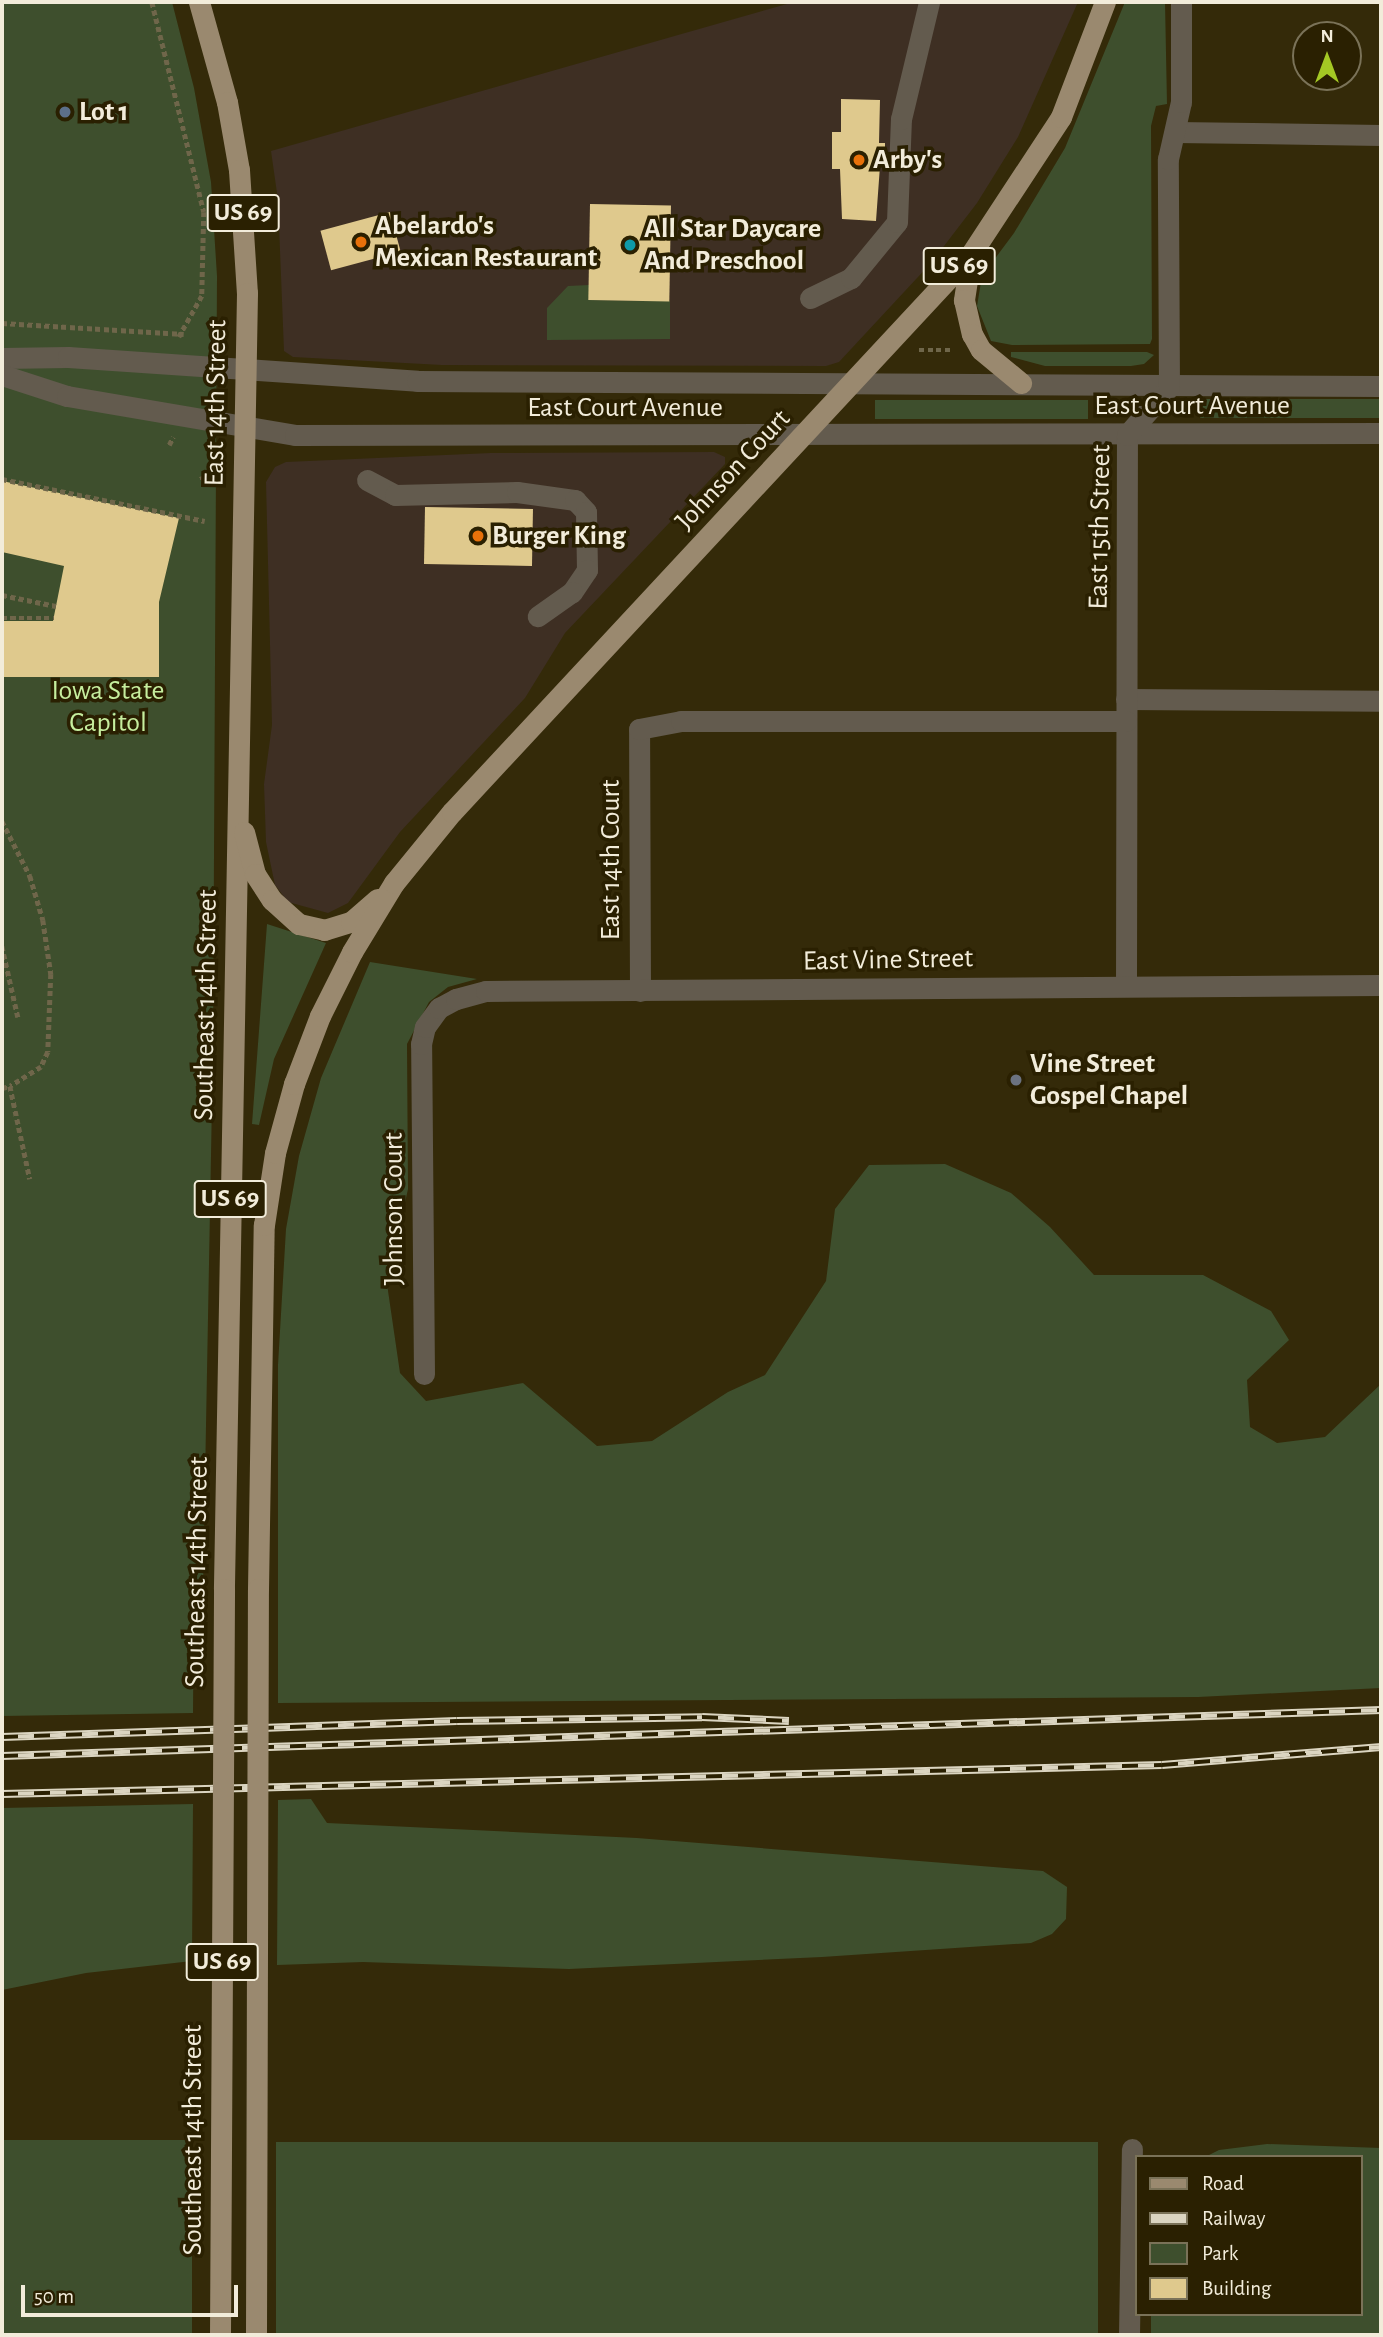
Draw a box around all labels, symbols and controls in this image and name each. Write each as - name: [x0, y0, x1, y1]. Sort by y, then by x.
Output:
- north arrow: [1292, 21, 1362, 91]
- text: N: [1320, 27, 1334, 46]
- place label: Lot 1: [79, 95, 129, 129]
- marker: Lot 1: [57, 104, 73, 120]
- place label: Arby's: [873, 143, 942, 177]
- marker: Arby's: [851, 152, 867, 168]
- road number: US 69: [206, 190, 280, 235]
- place label: Abelardo's Mexican Restaurant: [375, 209, 597, 275]
- place label: All Star Daycare And Preschool: [644, 212, 821, 278]
- marker: Abelardo's Mexican Restaurant: [353, 234, 369, 250]
- marker: All Star Daycare And Preschool: [622, 237, 638, 253]
- road number: US 69: [922, 244, 996, 288]
- street label: East 14th Street: [198, 319, 234, 487]
- street label: East Court Avenue: [1094, 389, 1290, 423]
- street label: East Court Avenue: [527, 391, 723, 425]
- street label: Johnson Court: [668, 403, 798, 537]
- street label: East 15th Street: [1082, 444, 1118, 610]
- place label: Burger King: [492, 519, 626, 553]
- marker: Burger King: [470, 528, 486, 544]
- park label: Iowa State Capitol: [52, 674, 164, 740]
- street label: East 14th Court: [594, 780, 628, 940]
- street label: Southeast 14th Street: [187, 889, 225, 1121]
- street label: East Vine Street: [803, 942, 973, 978]
- place label: Vine Street Gospel Chapel: [1030, 1047, 1188, 1113]
- marker: Vine Street Gospel Chapel: [1008, 1072, 1024, 1088]
- street label: Johnson Court: [377, 1132, 411, 1286]
- road number: US 69: [193, 1176, 267, 1222]
- street label: Southeast 14th Street: [178, 1456, 216, 1688]
- road number: US 69: [185, 1940, 259, 1984]
- street label: Southeast 14th Street: [176, 2024, 210, 2256]
- legend: [1134, 2155, 1362, 2316]
- text: Road: [1202, 2173, 1244, 2194]
- text: Railway: [1202, 2208, 1265, 2229]
- text: Park: [1202, 2243, 1238, 2264]
- scale bar: [24, 2270, 242, 2314]
- text: Building: [1202, 2278, 1271, 2299]
- text: 50 m: [34, 2286, 74, 2307]

